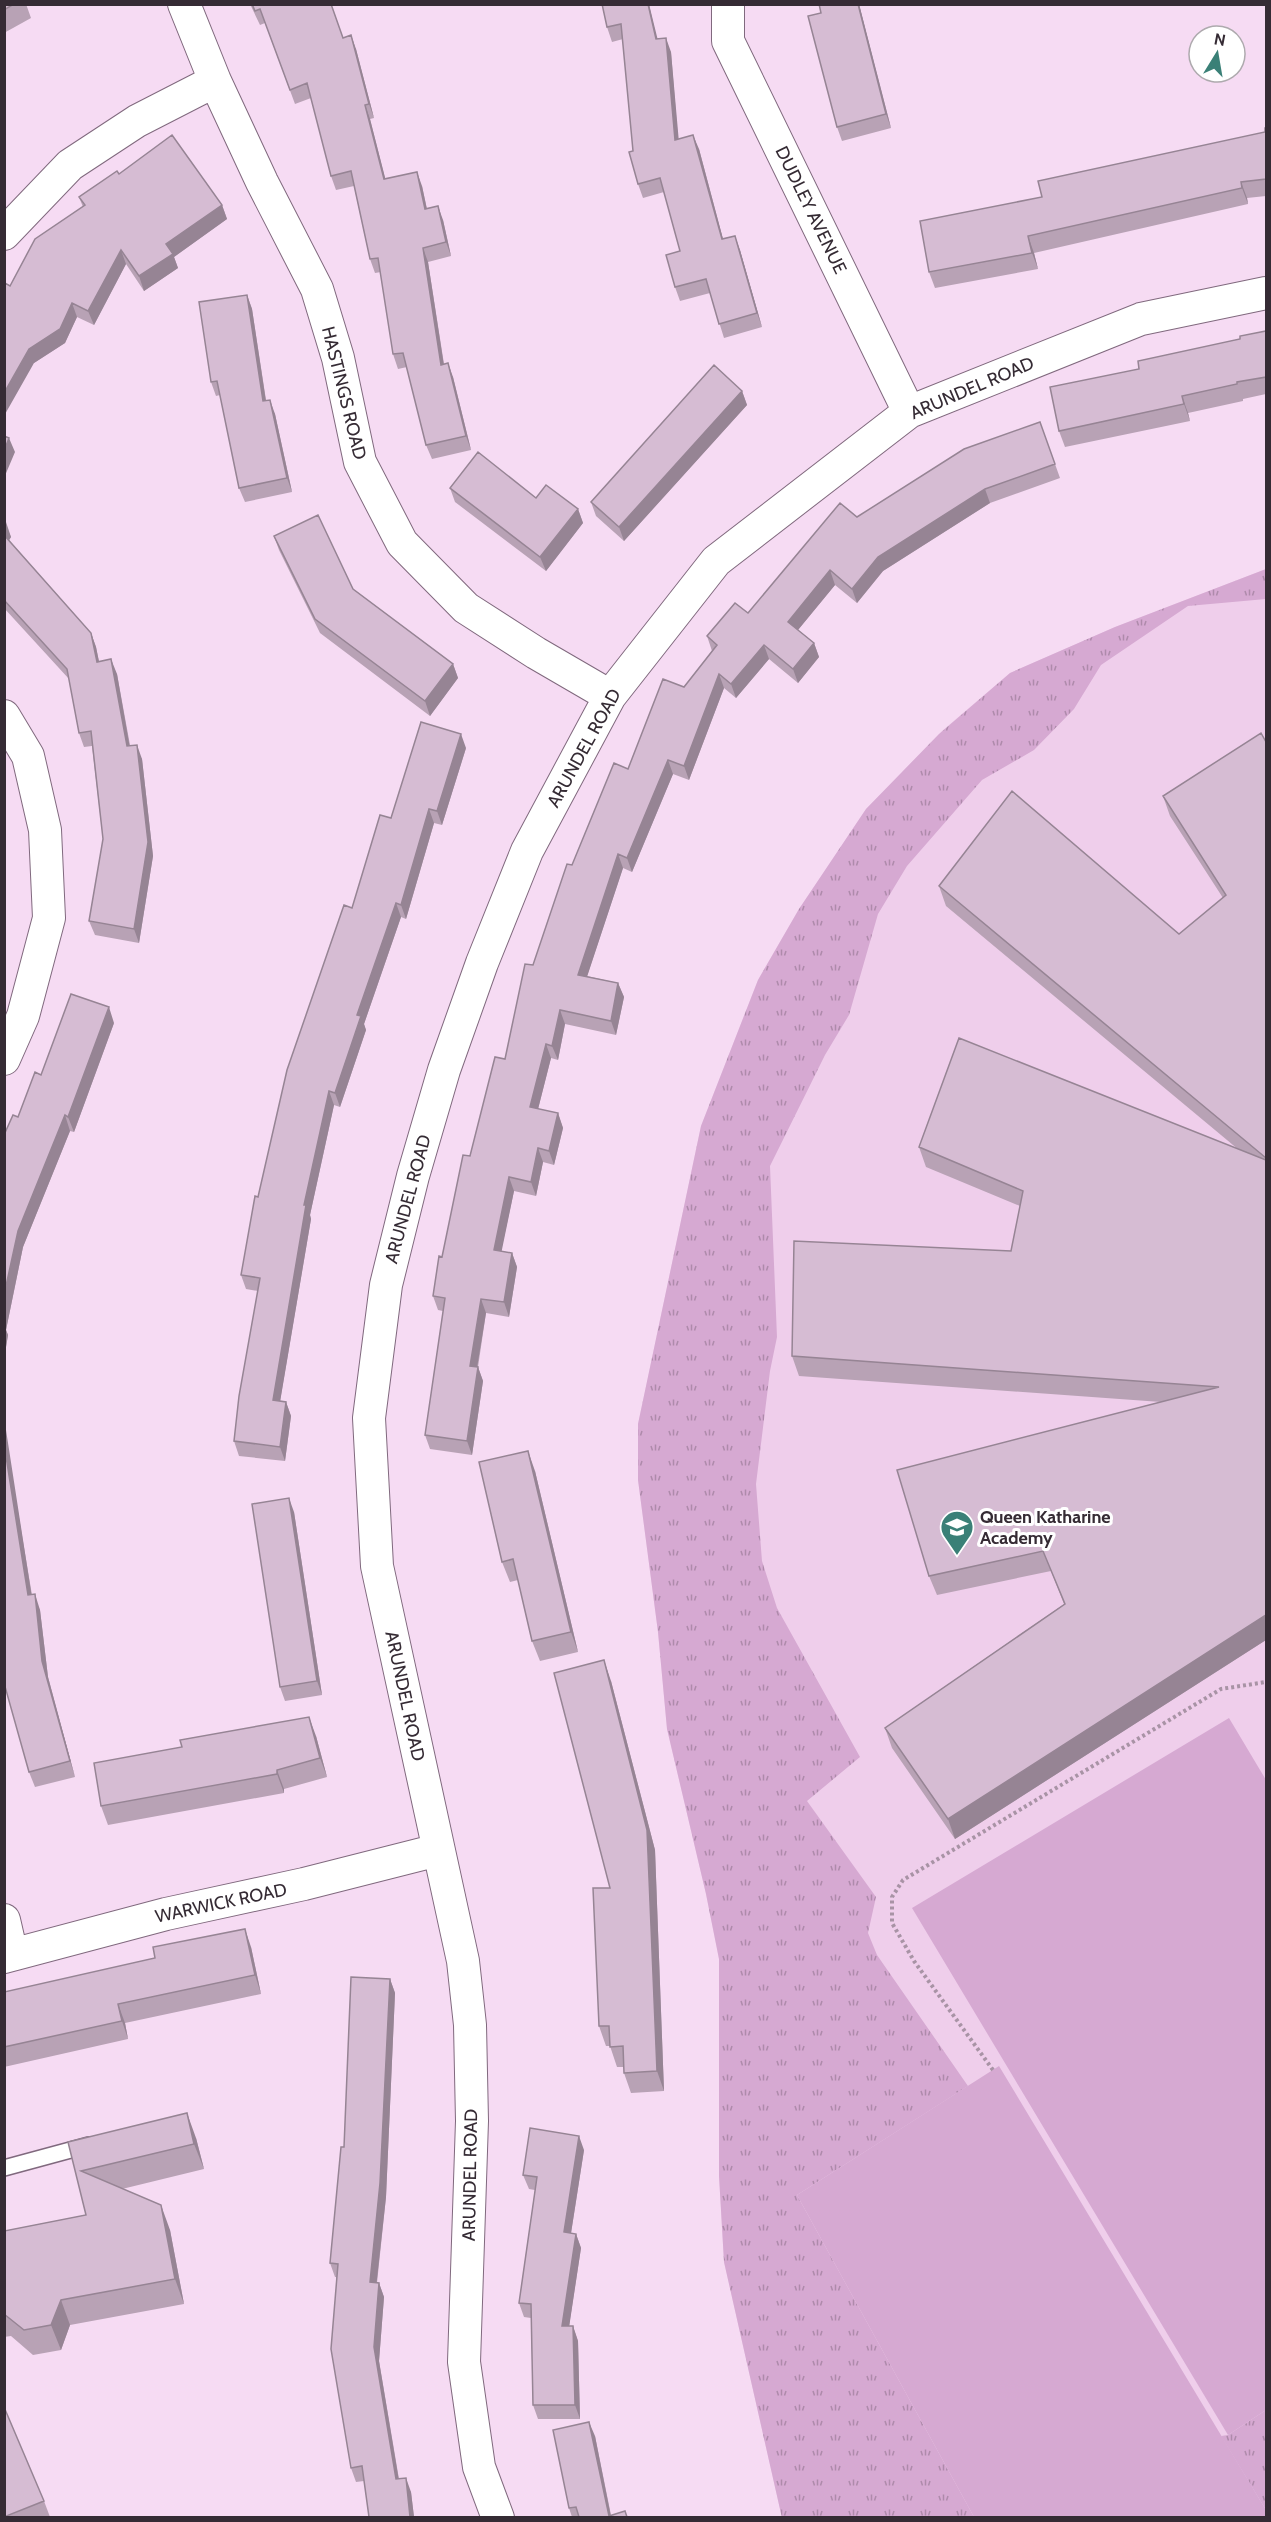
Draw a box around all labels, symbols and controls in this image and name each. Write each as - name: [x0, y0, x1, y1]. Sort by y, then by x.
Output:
- north arrow: [1187, 24, 1247, 84]
- text: N: [1212, 29, 1227, 50]
- street label: DUDLEY AVENUE: [771, 143, 851, 277]
- street label: HASTINGS ROAD: [317, 324, 371, 462]
- street label: ARUNDEL ROAD: [907, 352, 1037, 424]
- street label: ARUNDEL ROAD: [542, 685, 626, 811]
- street label: ARUNDEL ROAD: [380, 1132, 436, 1266]
- place label: Queen Katharine Academy: [980, 1506, 1111, 1549]
- school or university icon: Queen Katharine Academy: [939, 1509, 975, 1556]
- street label: ARUNDEL ROAD: [380, 1629, 430, 1763]
- street label: WARWICK ROAD: [153, 1878, 289, 1928]
- street label: ARUNDEL ROAD: [458, 2109, 482, 2241]

